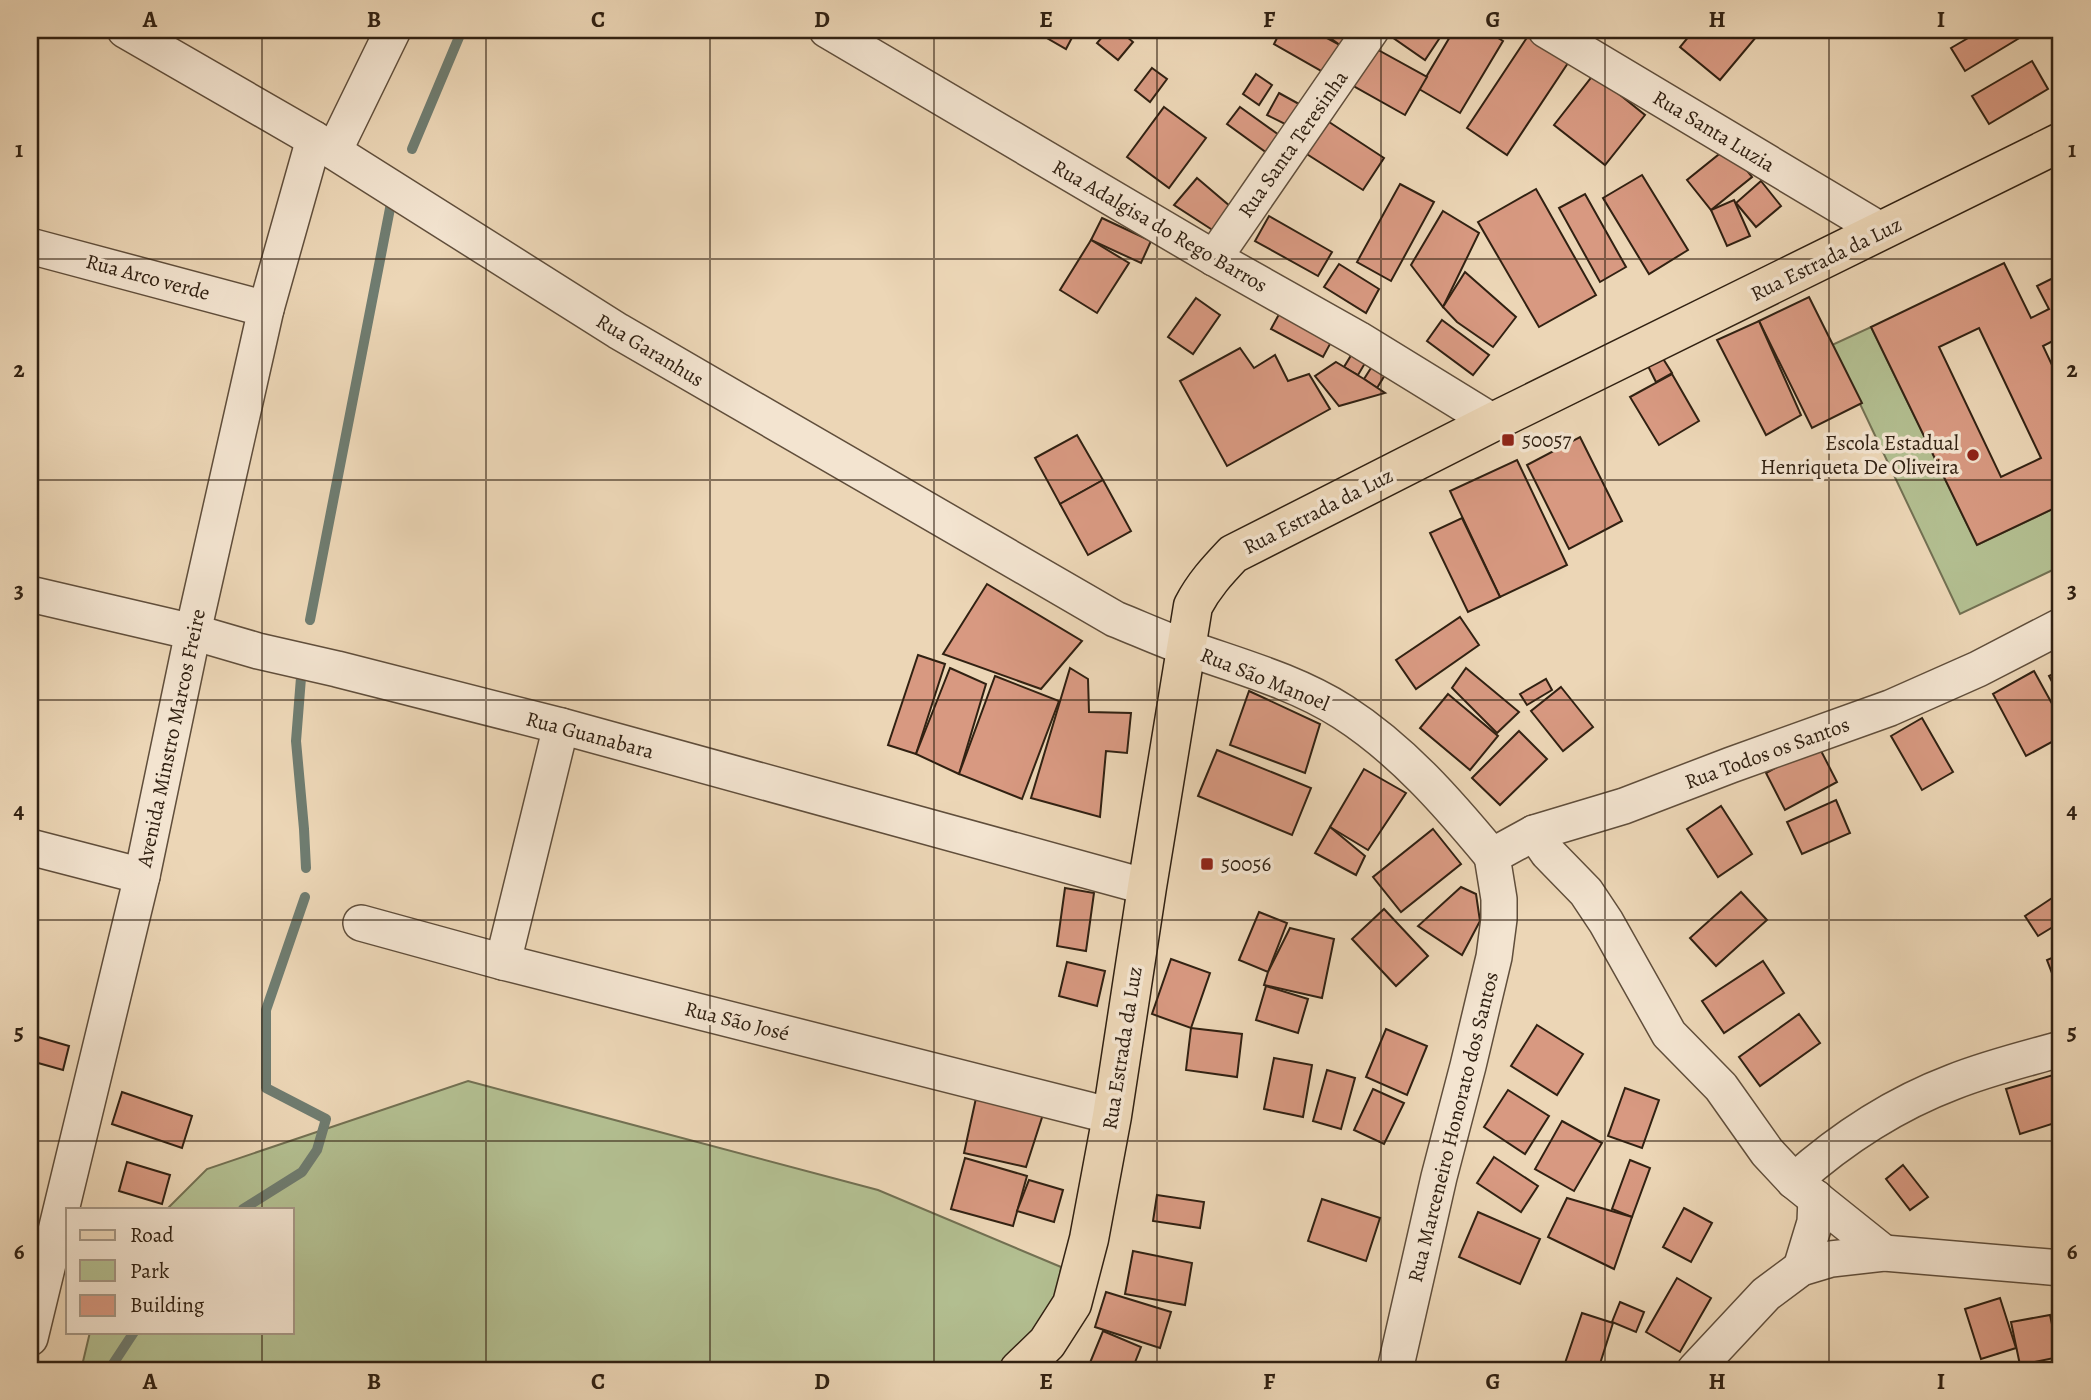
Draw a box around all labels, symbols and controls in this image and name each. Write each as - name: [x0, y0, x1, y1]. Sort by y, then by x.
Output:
- text: A: [142, 4, 158, 35]
- text: B: [367, 4, 381, 35]
- text: C: [591, 4, 605, 35]
- text: D: [814, 4, 830, 35]
- text: E: [1039, 4, 1053, 35]
- text: F: [1263, 4, 1276, 35]
- text: G: [1485, 4, 1501, 35]
- text: H: [1708, 4, 1726, 35]
- text: I: [1937, 4, 1945, 35]
- street label: Rua Santa Teresinha: [1232, 64, 1355, 223]
- street label: Rua Santa Luzia: [1648, 84, 1780, 179]
- text: 1: [15, 134, 23, 165]
- text: 1: [2068, 134, 2076, 165]
- street label: Rua Adalgisa do Rego Barros: [1047, 153, 1273, 299]
- street label: Rua Estrada da Luz: [1746, 210, 1906, 308]
- street label: Rua Arco verde: [83, 247, 213, 307]
- street label: Rua Garanhus: [591, 307, 709, 393]
- text: 2: [13, 354, 25, 385]
- text: 2: [2066, 354, 2078, 385]
- place label: 50057: [1522, 426, 1571, 454]
- place label: Escola Estadual Henriqueta De Oliveira: [1760, 429, 1959, 481]
- marker: 50057: [1500, 432, 1516, 448]
- marker: Escola Estadual Henriqueta De Oliveira: [1965, 447, 1981, 463]
- street label: Rua Estrada da Luz: [1238, 461, 1398, 561]
- text: 3: [14, 575, 24, 606]
- text: 3: [2067, 575, 2077, 606]
- street label: Avenida Minstro Marcos Freire: [130, 606, 212, 871]
- street label: Rua São Manoel: [1196, 640, 1334, 718]
- street label: Rua Guanabara: [523, 704, 657, 766]
- street label: Rua Todos os Santos: [1681, 710, 1853, 796]
- text: 4: [14, 795, 25, 826]
- text: 4: [2067, 795, 2078, 826]
- place label: 50056: [1221, 850, 1271, 878]
- marker: 50056: [1199, 856, 1215, 872]
- street label: Rua Estrada da Luz: [1095, 964, 1149, 1132]
- street label: Rua Marceneiro Honorato dos Santos: [1401, 969, 1505, 1285]
- street label: Rua São José: [682, 994, 792, 1048]
- text: 5: [14, 1016, 24, 1047]
- text: 5: [2067, 1016, 2077, 1047]
- legend: [66, 1208, 294, 1334]
- text: Road: [130, 1221, 174, 1249]
- text: 6: [14, 1236, 25, 1267]
- text: 6: [2067, 1236, 2078, 1267]
- text: Park: [130, 1257, 170, 1285]
- text: Building: [130, 1291, 205, 1319]
- text: A: [142, 1366, 158, 1397]
- text: B: [367, 1366, 381, 1397]
- text: C: [591, 1366, 605, 1397]
- text: D: [814, 1366, 830, 1397]
- text: E: [1039, 1366, 1053, 1397]
- text: F: [1263, 1366, 1276, 1397]
- text: G: [1485, 1366, 1501, 1397]
- text: H: [1708, 1366, 1726, 1397]
- text: I: [1937, 1366, 1945, 1397]

